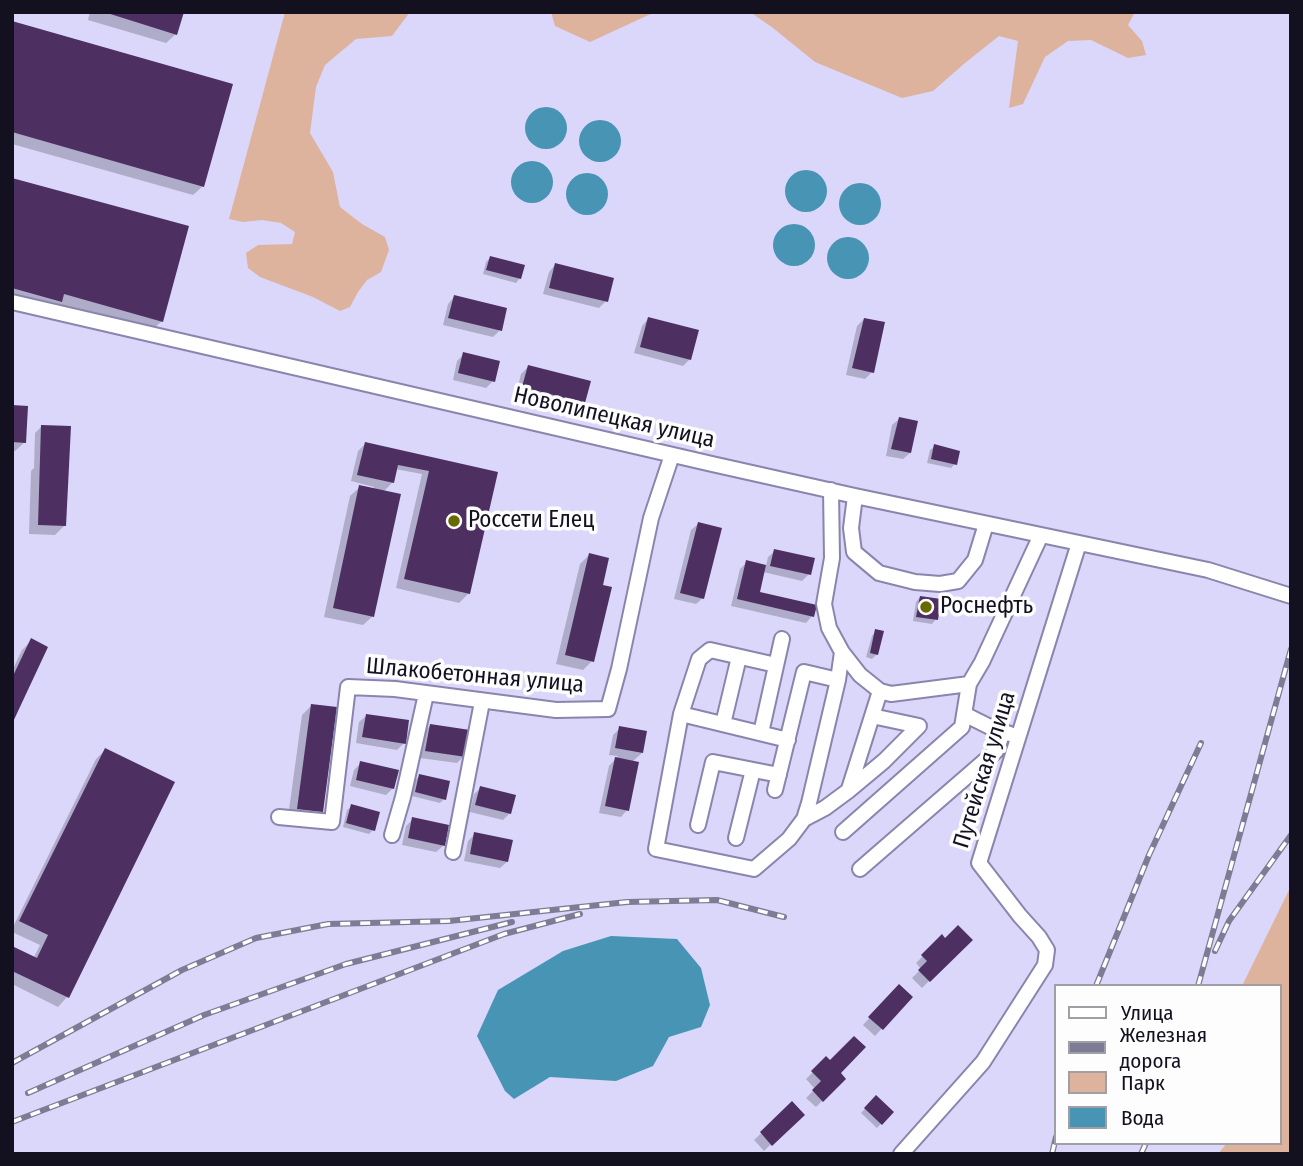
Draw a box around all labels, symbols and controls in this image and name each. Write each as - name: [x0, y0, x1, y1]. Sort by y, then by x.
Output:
- street label: Новолипецкая улица: [511, 381, 717, 455]
- place label: Россети Елец: [468, 507, 594, 535]
- marker: Россети Елец: [446, 513, 462, 529]
- place label: Роснефть: [940, 593, 1033, 621]
- marker: Роснефть: [918, 599, 934, 615]
- street label: Шлакобетонная улица: [365, 653, 585, 699]
- street label: Путейская улица: [948, 688, 1022, 852]
- legend: [1054, 984, 1282, 1145]
- text: Улица: [1121, 1000, 1174, 1026]
- text: Железная дорога: [1120, 1022, 1207, 1074]
- text: Парк: [1121, 1070, 1165, 1096]
- text: Вода: [1121, 1105, 1164, 1131]

